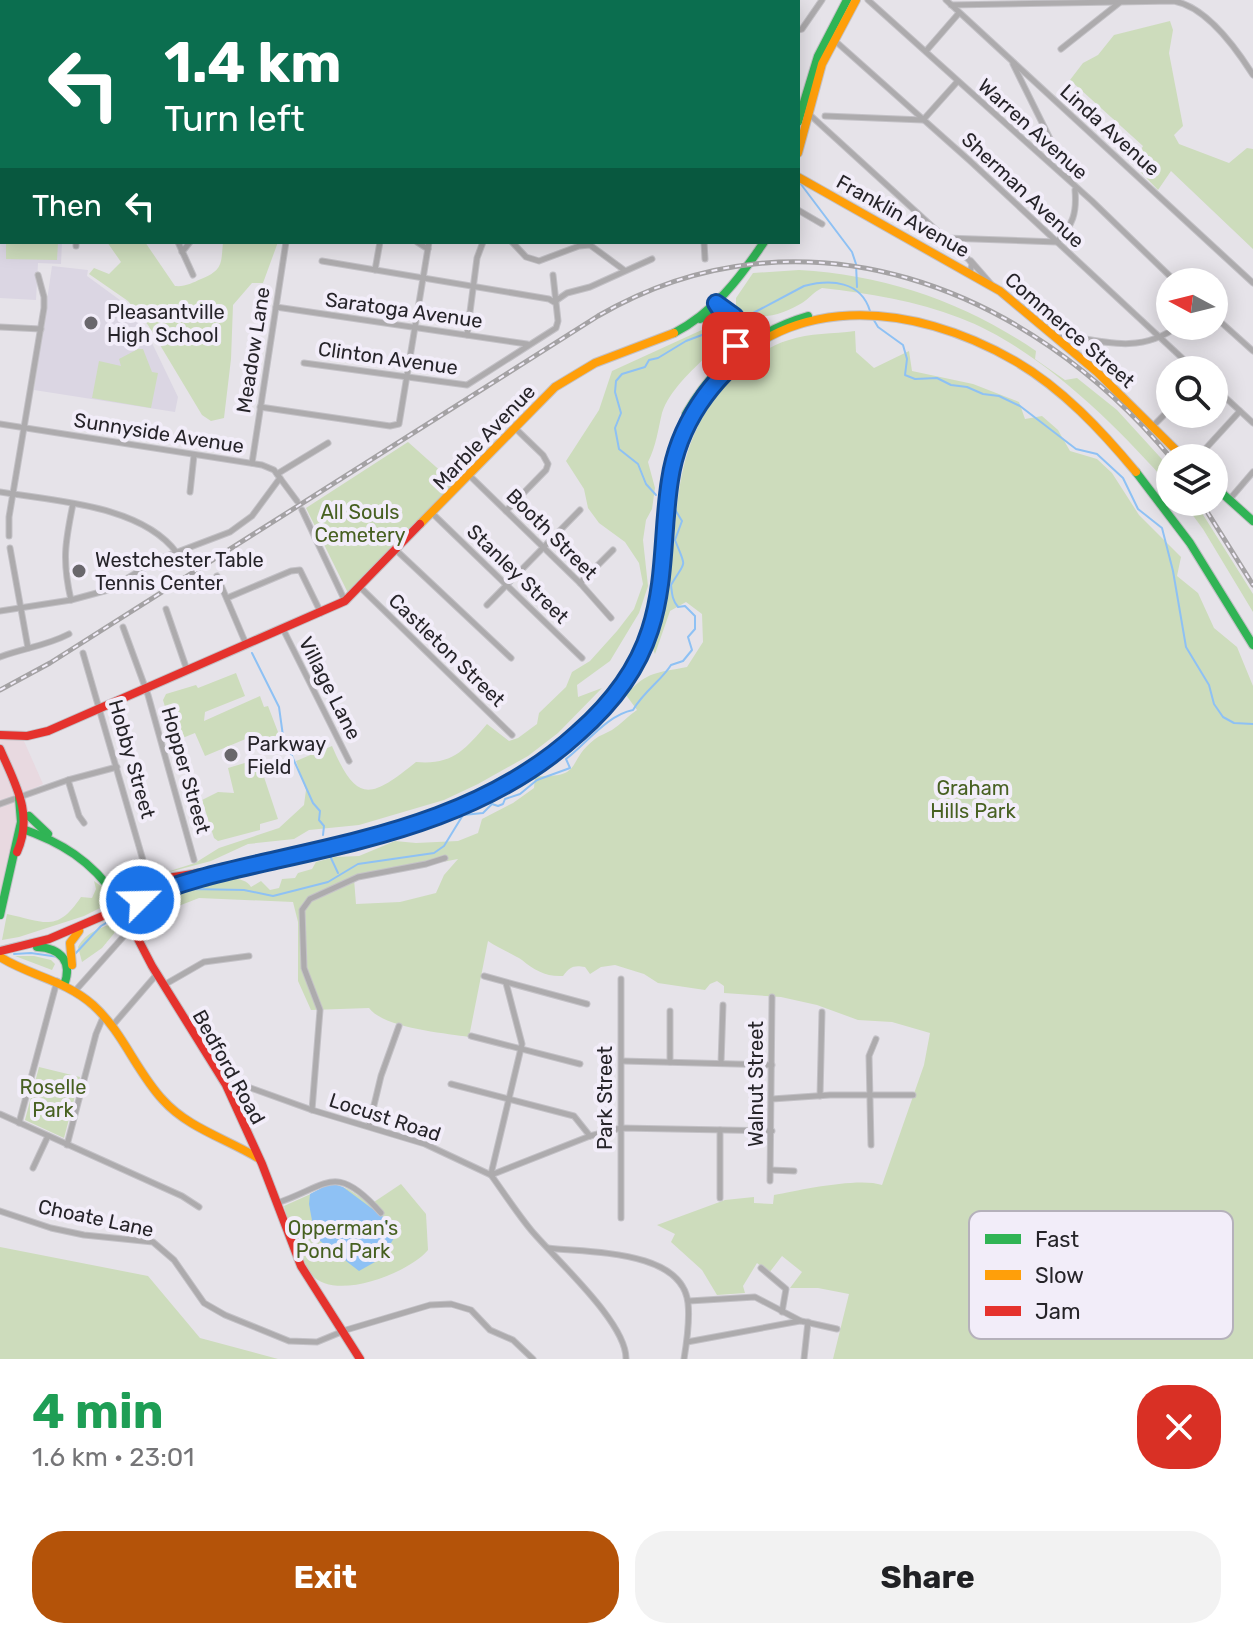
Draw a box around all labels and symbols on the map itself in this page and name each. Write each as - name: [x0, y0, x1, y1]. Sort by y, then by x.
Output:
- street label: Warren Avenue: [973, 73, 1093, 185]
- street label: Linda Avenue: [1055, 79, 1165, 181]
- street label: Sherman Avenue: [957, 127, 1089, 253]
- street label: Franklin Avenue: [832, 169, 974, 263]
- street label: Commerce Street: [1000, 267, 1140, 393]
- north arrow: [1156, 268, 1228, 340]
- street label: Meadow Lane: [231, 285, 275, 415]
- street label: Saratoga Avenue: [324, 287, 484, 333]
- place label: Pleasantville High School: [107, 300, 225, 347]
- pin: [702, 312, 770, 380]
- marker: Pleasantville High School: [82, 314, 100, 332]
- street label: Clinton Avenue: [317, 336, 459, 380]
- street label: Marble Avenue: [428, 379, 540, 495]
- street label: Sunnyside Avenue: [72, 408, 246, 458]
- street label: Booth Street: [501, 483, 603, 585]
- park label: All Souls Cemetery: [314, 500, 406, 547]
- street label: Stanley Street: [462, 519, 574, 629]
- place label: Westchester Table Tennis Center: [95, 548, 264, 595]
- marker: Westchester Table Tennis Center: [70, 562, 88, 580]
- street label: Castleton Street: [384, 588, 510, 712]
- street label: Village Lane: [294, 633, 366, 743]
- street label: Hobby Street: [104, 697, 160, 821]
- street label: Hopper Street: [156, 704, 216, 836]
- place label: Parkway Field: [247, 732, 326, 779]
- marker: Parkway Field: [222, 746, 240, 764]
- park label: Graham Hills Park: [930, 776, 1016, 823]
- position arrow: [98, 858, 182, 942]
- street label: Bedford Road: [188, 1006, 270, 1128]
- street label: Walnut Street: [744, 1021, 768, 1147]
- street label: Park Street: [593, 1046, 617, 1150]
- park label: Roselle Park: [20, 1075, 86, 1122]
- street label: Locust Road: [326, 1088, 444, 1146]
- street label: Choate Lane: [36, 1194, 156, 1242]
- legend: [969, 1211, 1233, 1339]
- park label: Opperman's Pond Park: [288, 1216, 398, 1263]
- text: Fast: [1035, 1226, 1080, 1253]
- text: Slow: [1035, 1262, 1084, 1289]
- text: Jam: [1035, 1298, 1081, 1325]

